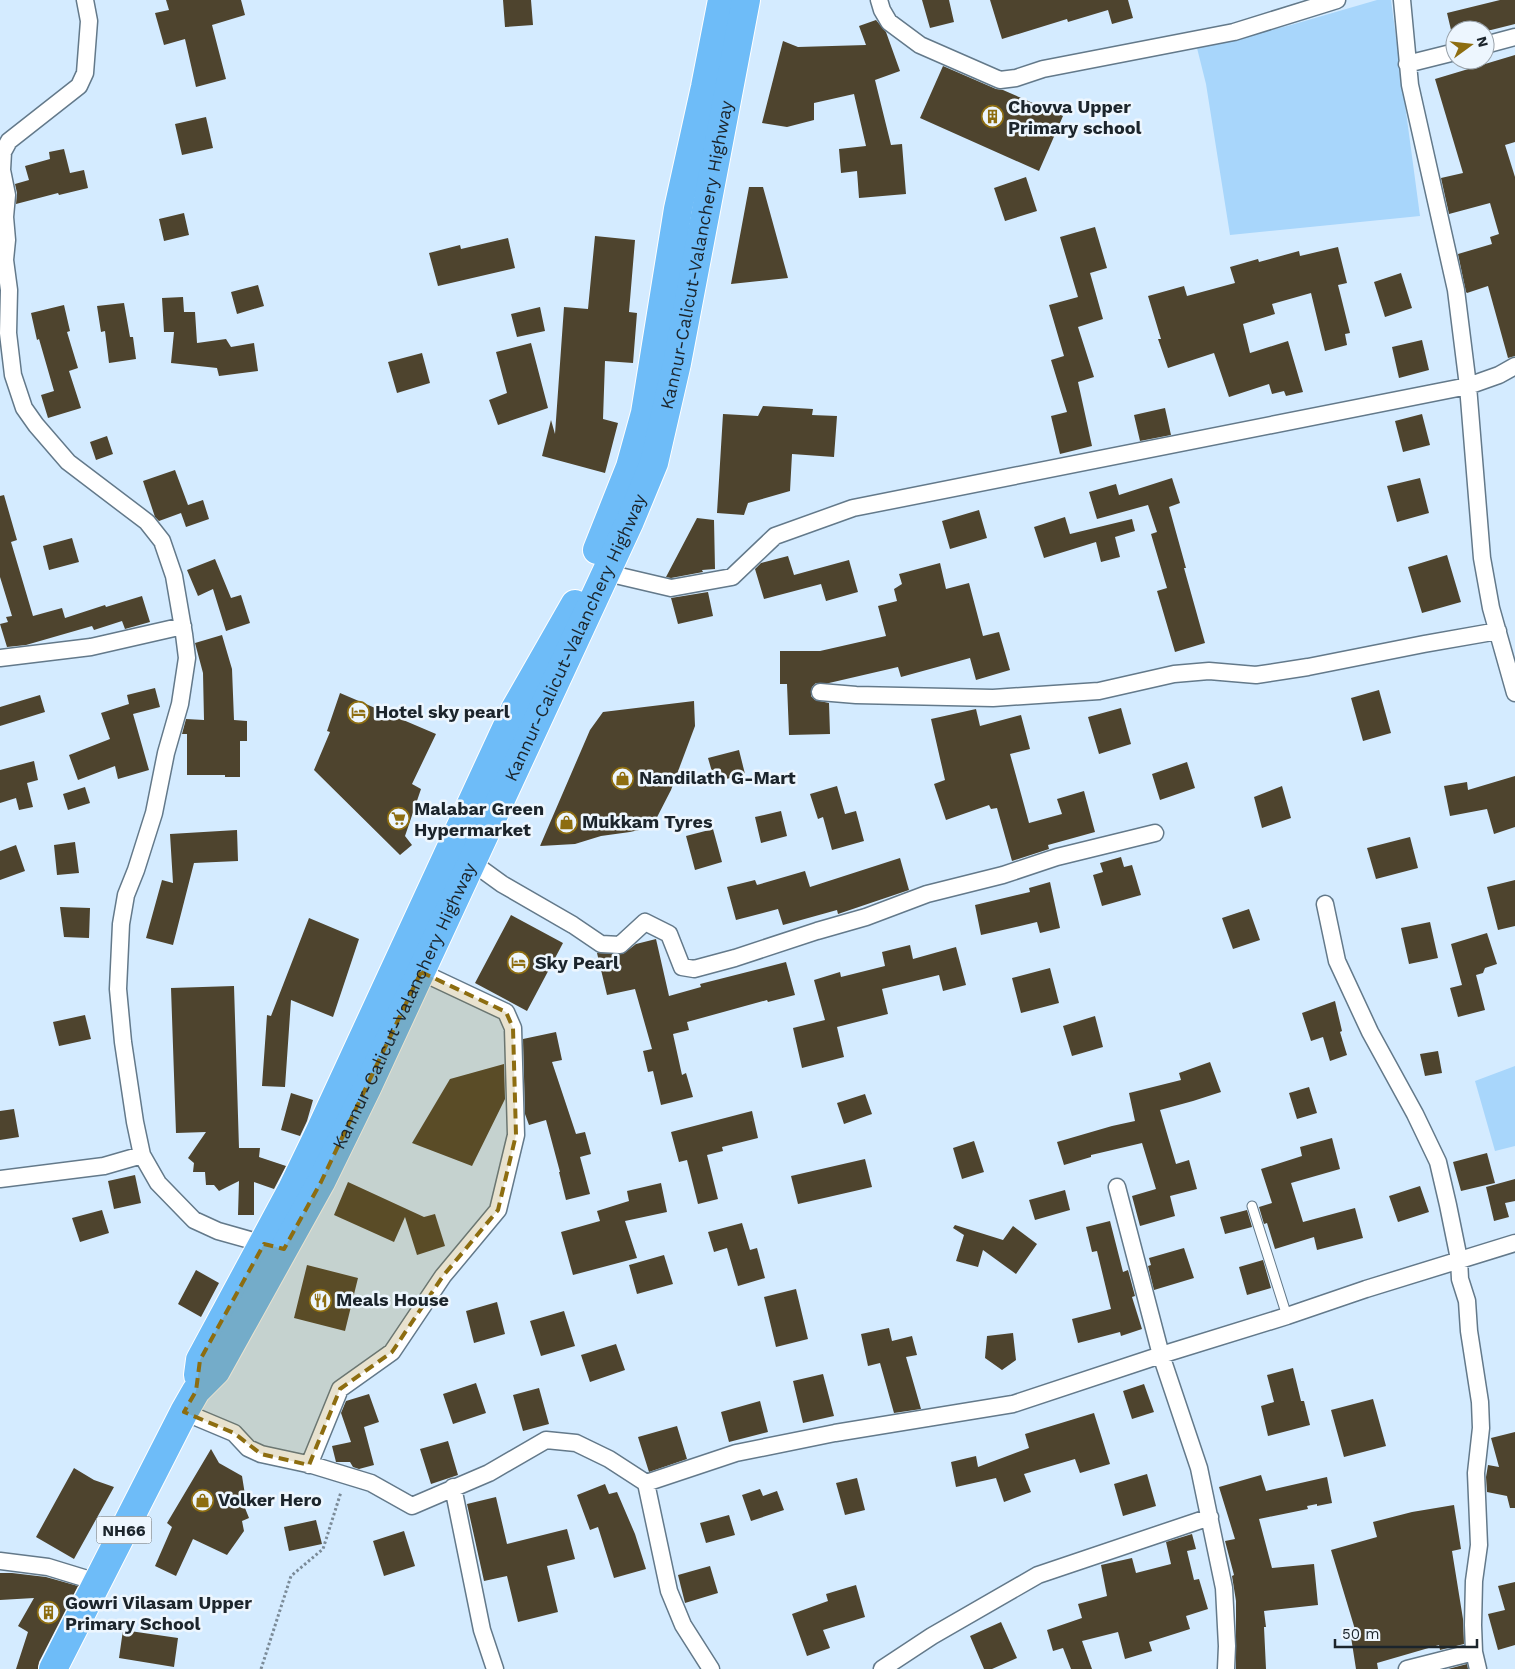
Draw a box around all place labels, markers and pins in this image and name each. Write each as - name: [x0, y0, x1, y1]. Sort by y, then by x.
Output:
- place label: Chovva Upper Primary school: [1008, 96, 1141, 138]
- building icon: Chovva Upper Primary school: [980, 105, 1004, 129]
- hotel icon: Hotel sky pearl: [347, 700, 371, 724]
- place label: Hotel sky pearl: [375, 701, 510, 722]
- shop icon: Nandilath G-Mart: [611, 766, 635, 790]
- place label: Nandilath G-Mart: [639, 767, 796, 788]
- place label: Malabar Green Hypermarket: [414, 798, 544, 840]
- supermarket icon: Malabar Green Hypermarket: [386, 807, 410, 831]
- shop icon: Mukkam Tyres: [554, 810, 578, 834]
- place label: Mukkam Tyres: [582, 811, 713, 832]
- hotel icon: Sky Pearl: [507, 951, 531, 975]
- place label: Sky Pearl: [535, 952, 619, 973]
- restaurant icon: Meals House: [308, 1288, 332, 1312]
- place label: Meals House: [336, 1289, 449, 1310]
- shop icon: Volker Hero: [190, 1488, 214, 1512]
- place label: Volker Hero: [218, 1489, 322, 1510]
- place label: Gowri Vilasam Upper Primary School: [65, 1592, 252, 1634]
- building icon: Gowri Vilasam Upper Primary School: [37, 1601, 61, 1625]

